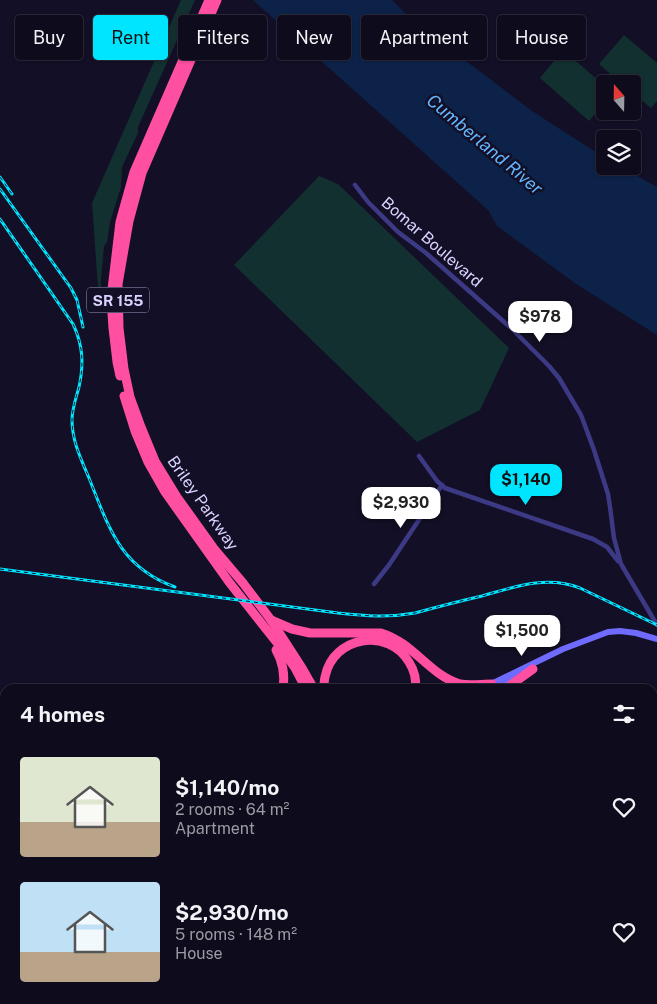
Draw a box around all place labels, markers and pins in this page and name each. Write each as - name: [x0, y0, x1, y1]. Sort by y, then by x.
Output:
- pin: $978: [510, 300, 570, 343]
- pin: $1,140: [485, 464, 567, 506]
- pin: $2,930: [360, 486, 442, 529]
- pin: $1,500: [481, 614, 563, 657]

